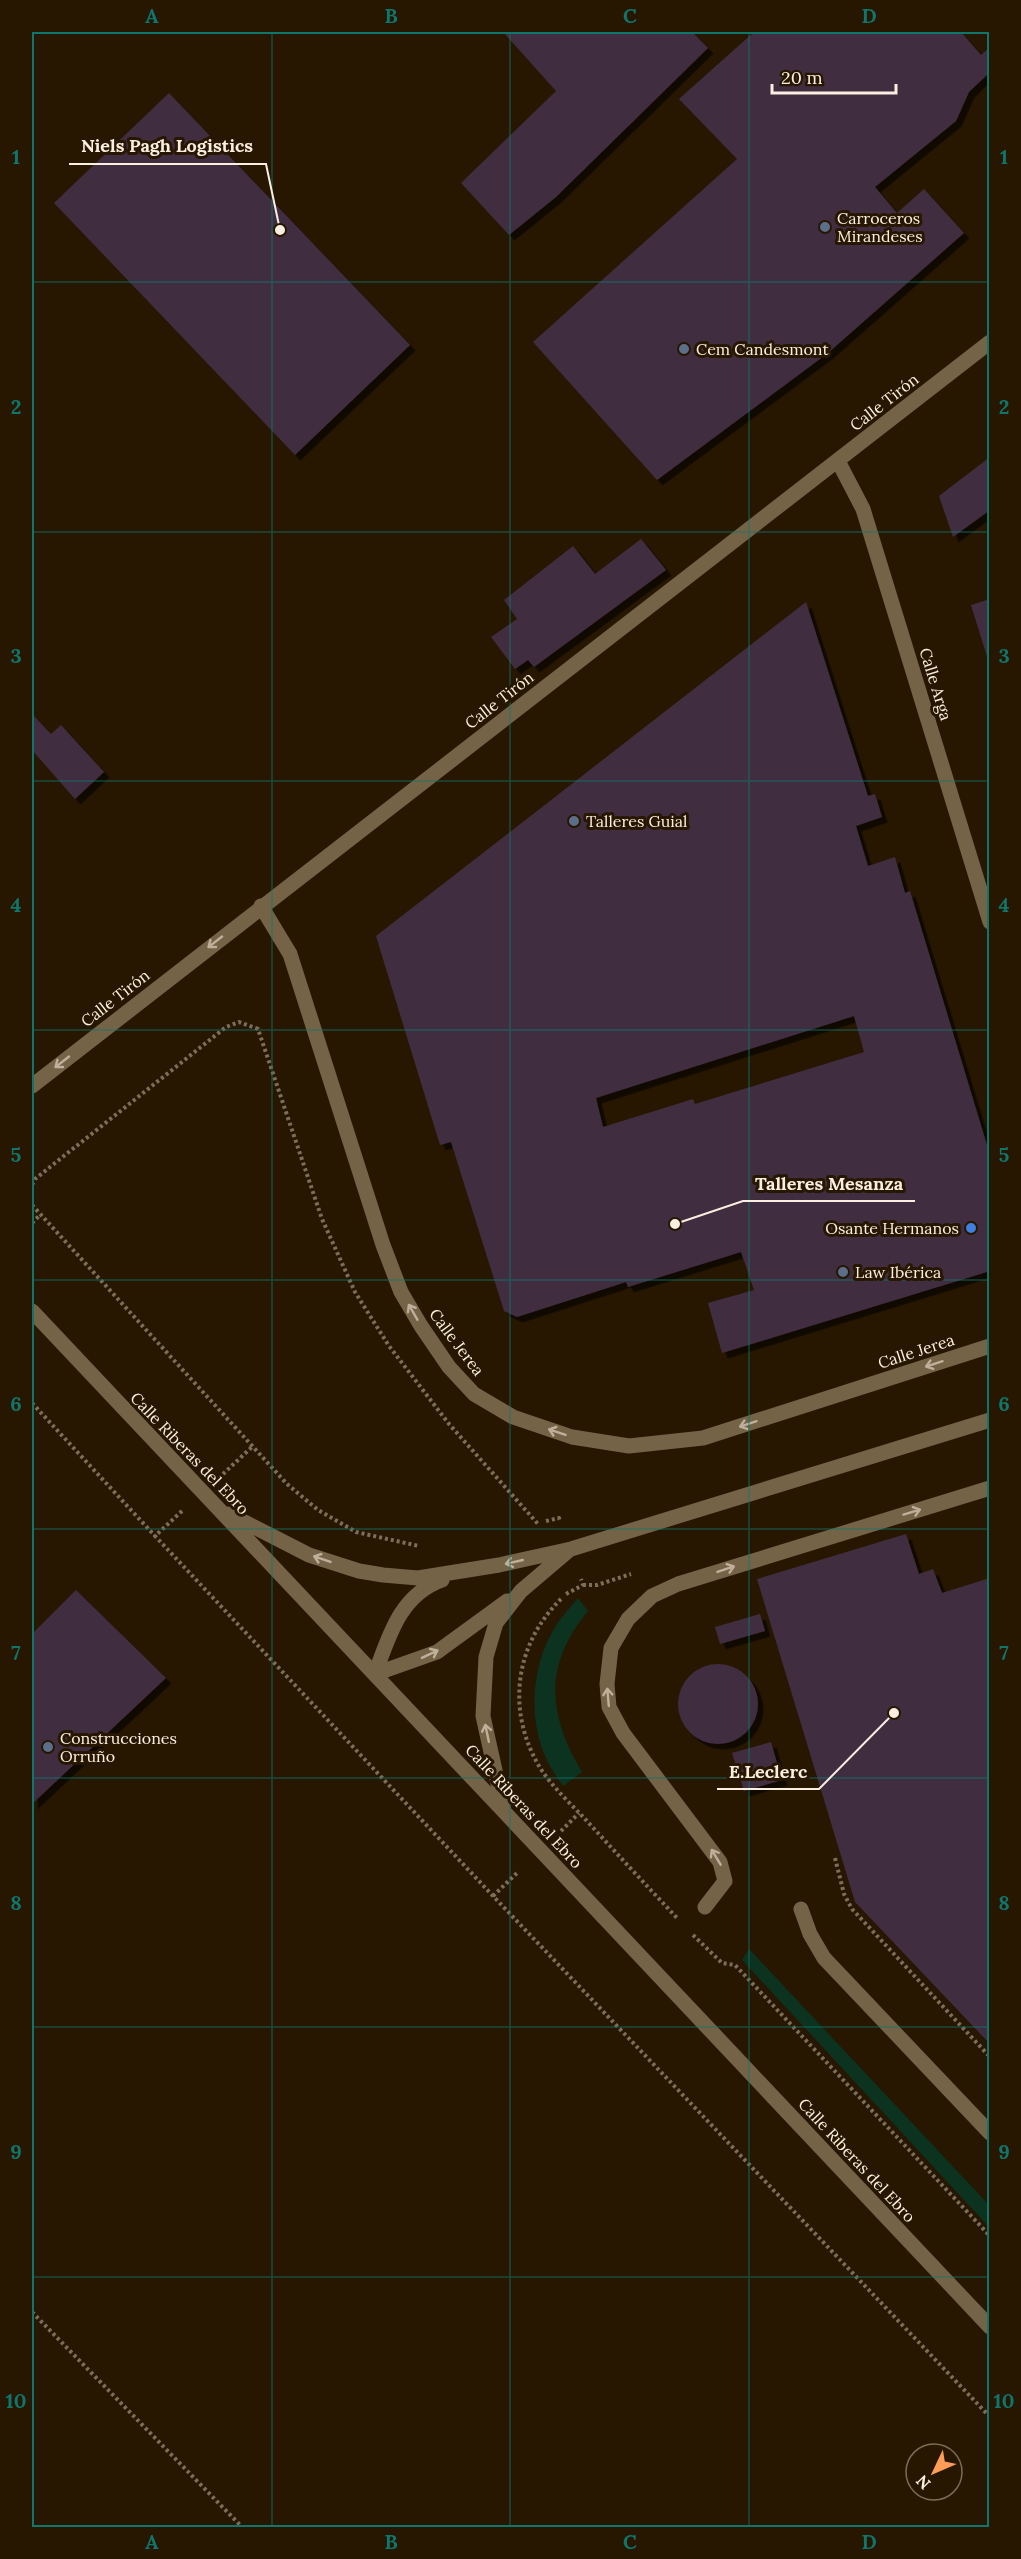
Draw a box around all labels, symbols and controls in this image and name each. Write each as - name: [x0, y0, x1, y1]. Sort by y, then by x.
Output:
- text: A: [145, 3, 159, 28]
- text: B: [384, 3, 398, 28]
- text: C: [623, 3, 637, 28]
- text: D: [861, 3, 877, 28]
- scale bar: [772, 57, 896, 95]
- text: 20 m: [781, 66, 823, 89]
- callout: Niels Pagh Logistics: [69, 128, 266, 164]
- text: Niels Pagh Logistics: [81, 134, 253, 157]
- text: 1: [12, 144, 20, 169]
- text: 1: [1000, 144, 1008, 169]
- place label: Carroceros Mirandeses: [837, 208, 923, 246]
- marker: Carroceros Mirandeses: [818, 220, 832, 234]
- place label: Cem Candesmont: [696, 339, 829, 359]
- marker: Cem Candesmont: [677, 342, 691, 356]
- street label: Calle Tirón: [846, 369, 923, 435]
- text: 2: [11, 394, 21, 419]
- text: 2: [999, 394, 1009, 419]
- text: 3: [10, 643, 22, 668]
- text: 3: [998, 643, 1010, 668]
- street label: Calle Arga: [915, 645, 957, 723]
- street label: Calle Tirón: [461, 667, 538, 733]
- place label: Talleres Guial: [586, 811, 687, 831]
- marker: Talleres Guial: [567, 814, 581, 828]
- text: 4: [11, 892, 22, 917]
- text: 4: [999, 892, 1010, 917]
- one-way arrow: [207, 936, 223, 949]
- street label: Calle Tirón: [77, 965, 154, 1031]
- one-way arrow: [54, 1056, 70, 1069]
- text: 5: [11, 1142, 22, 1167]
- text: 5: [999, 1142, 1010, 1167]
- callout: Talleres Mesanza: [743, 1165, 915, 1201]
- text: Talleres Mesanza: [755, 1172, 904, 1195]
- place label: Osante Hermanos: [825, 1218, 959, 1238]
- marker: Osante Hermanos: [964, 1221, 978, 1235]
- place label: Law Ibérica: [855, 1262, 941, 1282]
- marker: Law Ibérica: [836, 1265, 850, 1279]
- one-way arrow: [407, 1304, 419, 1321]
- street label: Calle Jerea: [425, 1304, 489, 1380]
- street label: Calle Jerea: [875, 1329, 957, 1373]
- one-way arrow: [925, 1359, 944, 1370]
- street label: Calle Riberas del Ebro: [126, 1388, 254, 1518]
- text: 6: [10, 1391, 22, 1416]
- text: 6: [998, 1391, 1010, 1416]
- one-way arrow: [739, 1419, 758, 1430]
- one-way arrow: [548, 1426, 567, 1437]
- one-way arrow: [903, 1506, 922, 1517]
- one-way arrow: [313, 1553, 332, 1564]
- one-way arrow: [504, 1556, 523, 1568]
- one-way arrow: [716, 1563, 735, 1574]
- text: 7: [11, 1640, 21, 1665]
- text: 7: [999, 1640, 1009, 1665]
- one-way arrow: [420, 1648, 438, 1660]
- one-way arrow: [602, 1687, 613, 1707]
- one-way arrow: [481, 1724, 492, 1743]
- place label: Construcciones Orruño: [60, 1728, 177, 1766]
- marker: Construcciones Orruño: [41, 1740, 55, 1754]
- street label: Calle Riberas del Ebro: [461, 1740, 587, 1872]
- callout: E.Leclerc: [717, 1753, 819, 1789]
- text: E.Leclerc: [729, 1760, 808, 1783]
- one-way arrow: [710, 1849, 722, 1866]
- text: 8: [10, 1890, 22, 1915]
- text: 8: [998, 1890, 1010, 1915]
- street label: Calle Riberas del Ebro: [794, 2094, 920, 2226]
- text: 9: [10, 2139, 22, 2164]
- text: 9: [998, 2139, 1010, 2164]
- text: 10: [6, 2388, 26, 2413]
- text: 10: [994, 2388, 1014, 2413]
- north arrow: [904, 2442, 964, 2502]
- text: N: [912, 2471, 935, 2494]
- text: A: [145, 2529, 159, 2554]
- text: B: [384, 2529, 398, 2554]
- text: C: [623, 2529, 637, 2554]
- text: D: [861, 2529, 877, 2554]

